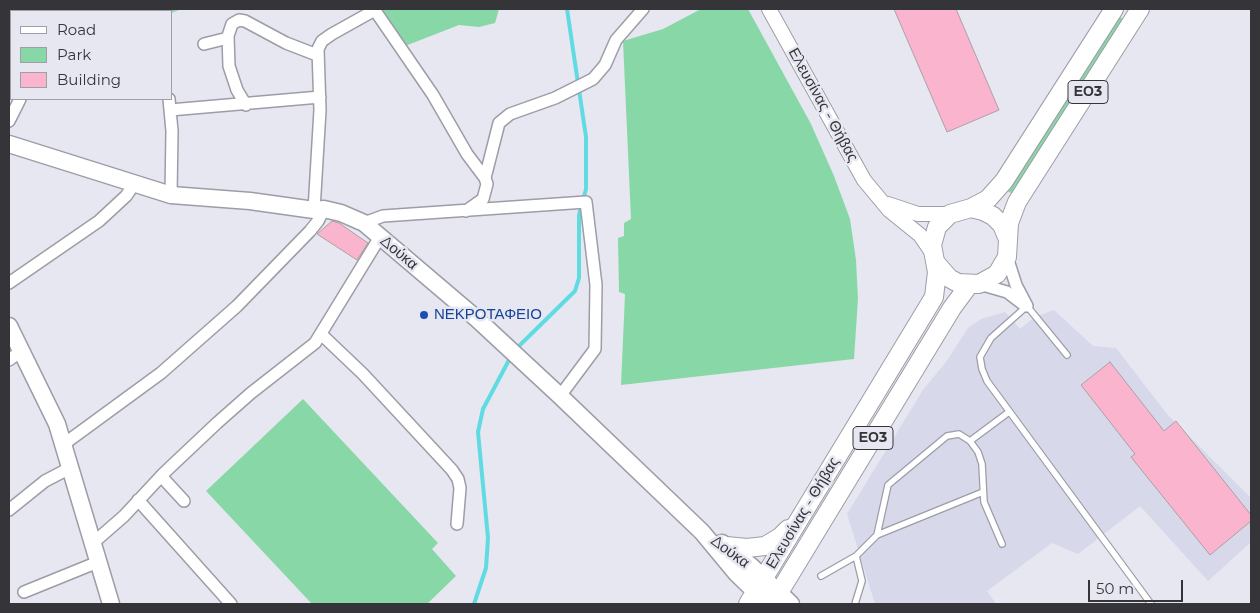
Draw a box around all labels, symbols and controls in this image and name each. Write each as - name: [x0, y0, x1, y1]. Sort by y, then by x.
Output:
- legend: [10, 10, 172, 100]
- text: Road: [57, 20, 96, 39]
- text: Park: [57, 45, 91, 64]
- street label: Ελευσίνας - Θήβας: [784, 45, 862, 165]
- text: Building: [57, 70, 121, 89]
- road number: ΕΟ3: [1068, 80, 1108, 104]
- street label: Δούκα: [377, 232, 421, 274]
- place label: ΝΕΚΡΟΤΑΦΕΙΟ: [434, 306, 542, 324]
- marker: ΝΕΚΡΟΤΑΦΕΙΟ: [418, 309, 430, 321]
- road number: ΕΟ3: [853, 426, 893, 449]
- street label: Ελευσίνας - Θήβας: [763, 454, 843, 572]
- street label: Δούκα: [707, 532, 753, 572]
- scale bar: [1090, 570, 1185, 602]
- text: 50 m: [1096, 579, 1134, 598]

